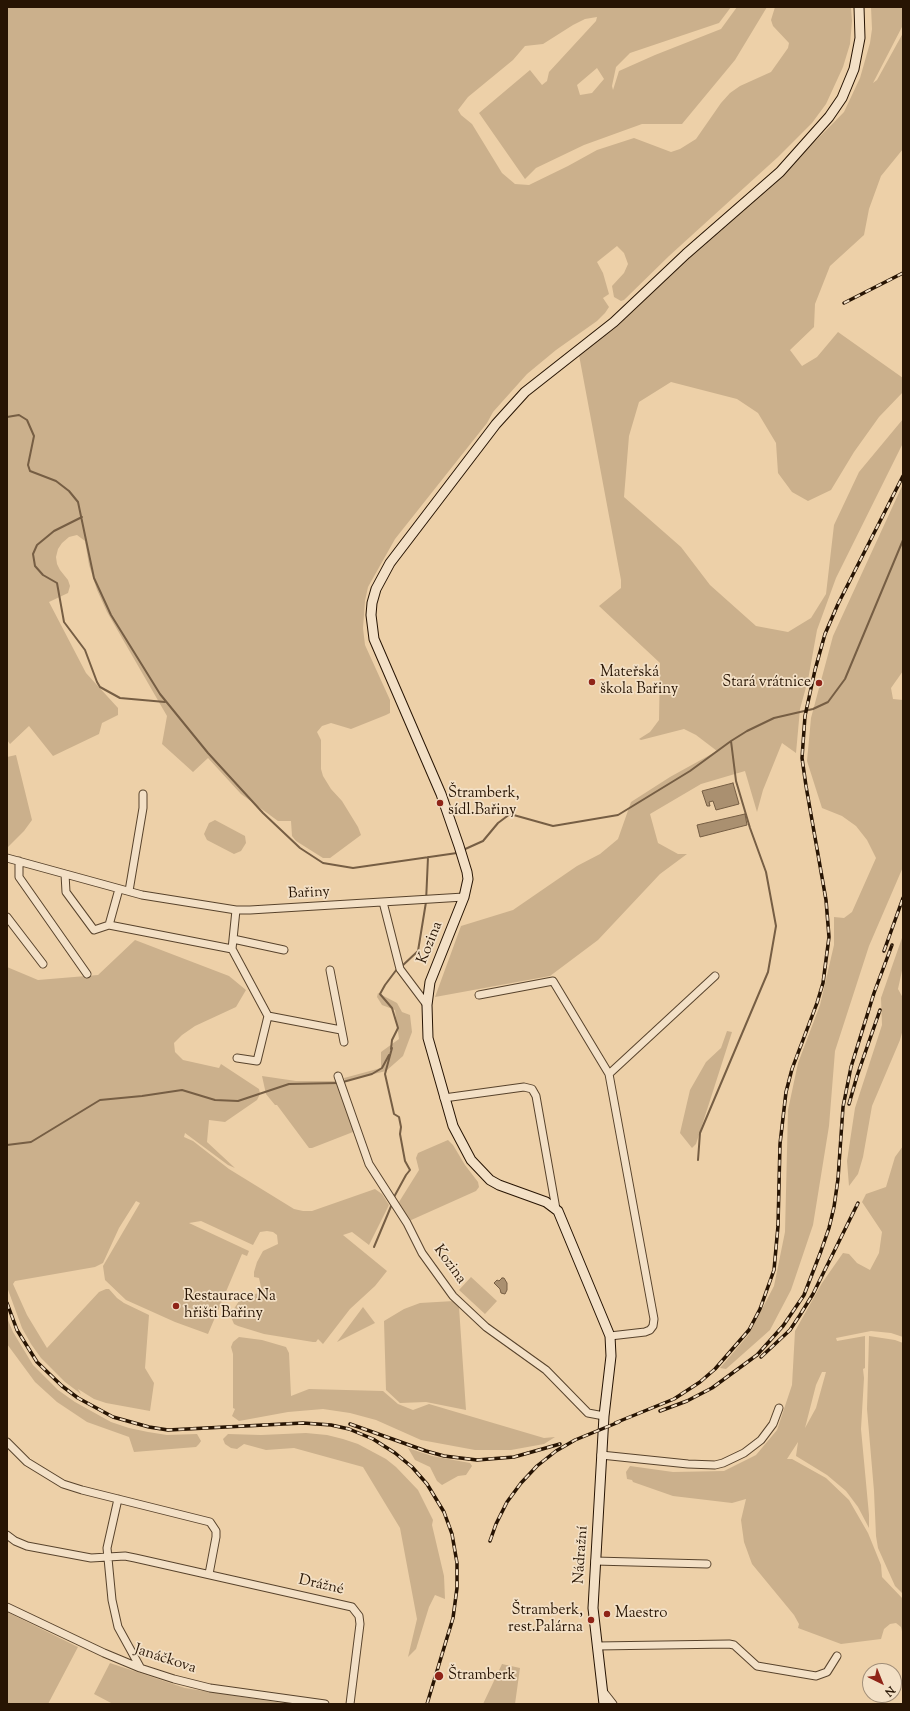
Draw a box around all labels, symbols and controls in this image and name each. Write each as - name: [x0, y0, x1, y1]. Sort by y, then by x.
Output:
- place label: Mateřská škola Bařiny: [600, 664, 678, 699]
- place label: Stará vrátnice: [722, 674, 811, 692]
- marker: Mateřská škola Bařiny: [587, 677, 597, 687]
- marker: Stará vrátnice: [814, 678, 824, 688]
- place label: Štramberk, sídl.Bařiny: [448, 785, 520, 820]
- marker: Štramberk, sídl.Bařiny: [435, 798, 445, 808]
- street label: Bařiny: [288, 884, 330, 904]
- street label: Kozina: [414, 919, 448, 967]
- street label: Kozina: [429, 1242, 469, 1288]
- place label: Restaurace Na hřišti Bařiny: [184, 1288, 276, 1323]
- marker: Restaurace Na hřišti Bařiny: [171, 1301, 181, 1311]
- street label: Nádražní: [571, 1525, 593, 1585]
- street label: Drážné: [297, 1572, 345, 1600]
- place label: Štramberk, rest.Palárna: [508, 1602, 583, 1637]
- place label: Maestro: [615, 1605, 667, 1623]
- marker: Maestro: [602, 1609, 612, 1619]
- marker: Štramberk, rest.Palárna: [586, 1615, 596, 1625]
- street label: Janáčkova: [132, 1642, 198, 1678]
- north arrow: [862, 1663, 902, 1703]
- place label: Štramberk: [448, 1667, 516, 1685]
- marker: Štramberk: [433, 1670, 445, 1682]
- text: N: [881, 1682, 898, 1700]

